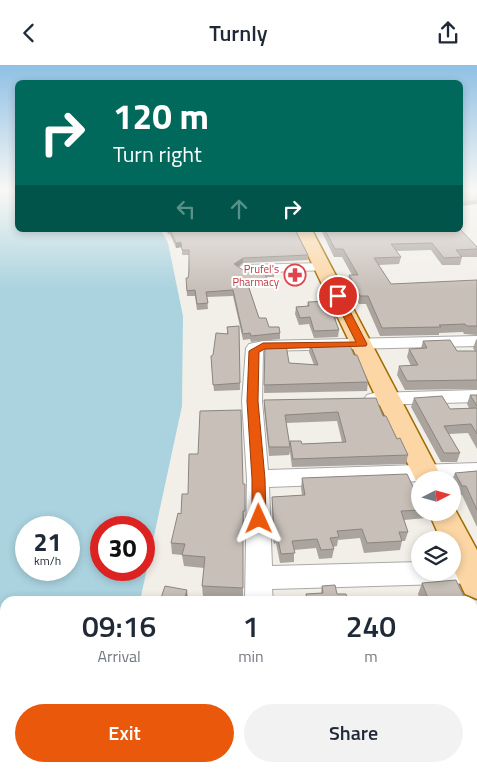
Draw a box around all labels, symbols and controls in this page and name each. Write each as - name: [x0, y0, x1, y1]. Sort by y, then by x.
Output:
- text: Turnly: [209, 16, 268, 50]
- icon: back: [15, 19, 43, 47]
- icon: share: [434, 19, 462, 47]
- text: 120 m: [113, 89, 209, 143]
- icon: right: [30, 100, 95, 165]
- text: Turn right: [113, 137, 202, 171]
- icon: left: [172, 195, 200, 223]
- icon: ahead: [225, 195, 253, 223]
- icon: right: [278, 195, 306, 223]
- place label: Prufel's Pharmacy: [232, 261, 280, 290]
- pharmacy icon: Prufel's Pharmacy: [283, 263, 307, 287]
- pin: [317, 275, 359, 317]
- icon: arrive: [324, 282, 352, 310]
- north arrow: [411, 471, 461, 521]
- map controls: [411, 471, 461, 581]
- position arrow: [232, 492, 284, 544]
- speed limit sign: 30: [90, 516, 155, 581]
- text: 21: [33, 523, 62, 561]
- button: layers: [411, 531, 461, 581]
- text: km/h: [34, 551, 61, 570]
- text: 09:16: [82, 603, 156, 649]
- text: 1: [243, 603, 259, 649]
- text: 240: [346, 603, 396, 649]
- text: Arrival: [97, 644, 141, 668]
- text: min: [238, 644, 264, 668]
- text: m: [364, 644, 378, 668]
- button: Exit: [15, 704, 234, 762]
- button: Share: [244, 704, 463, 762]

